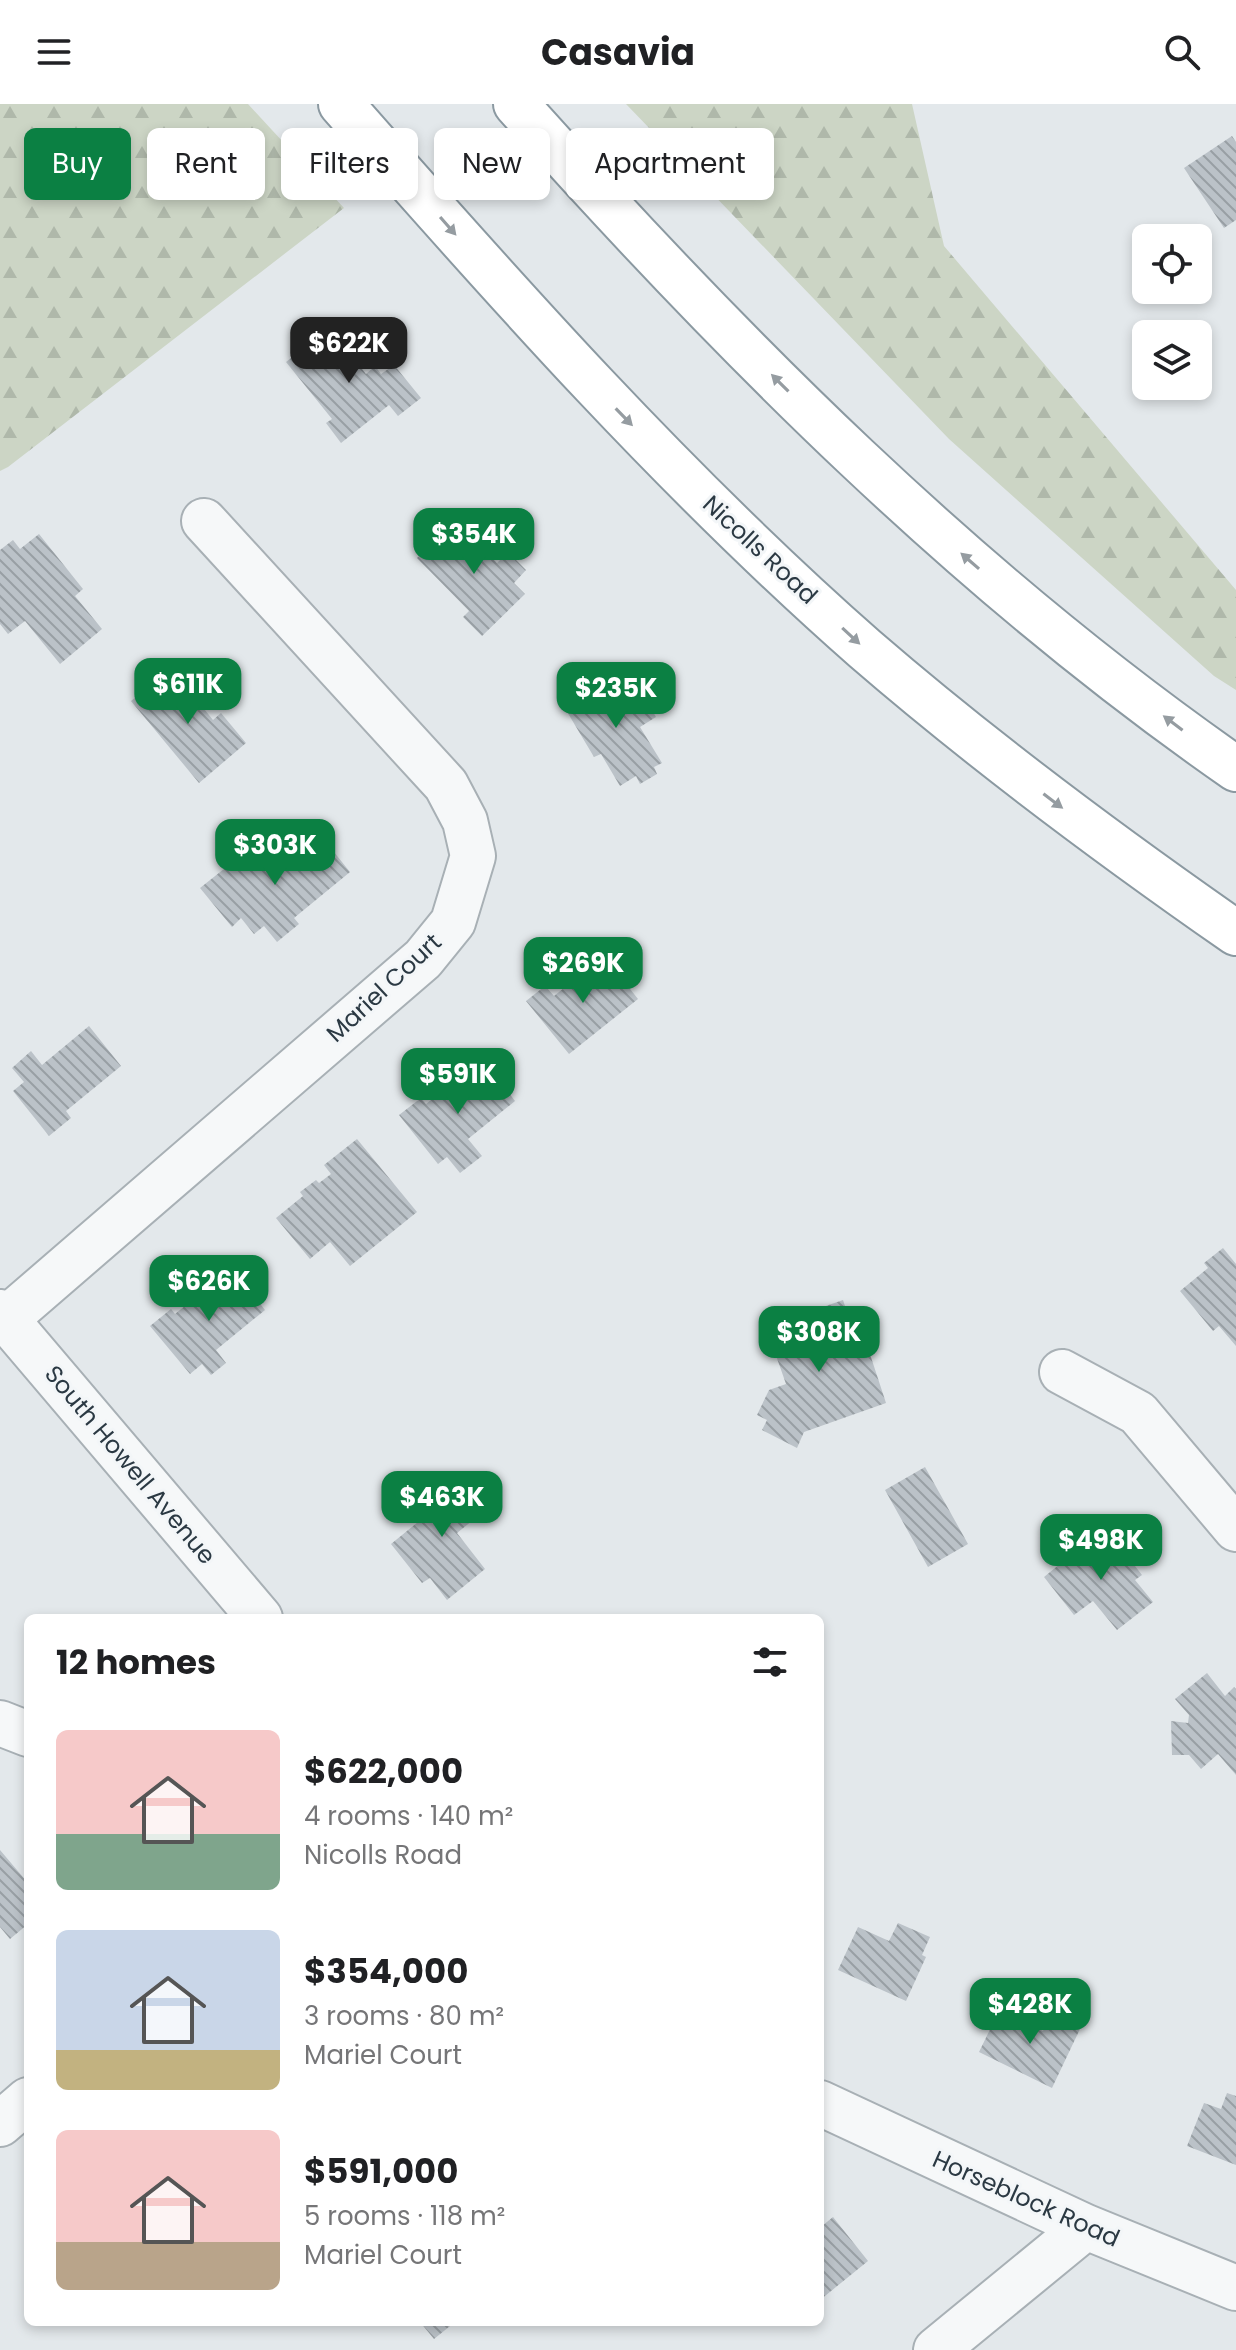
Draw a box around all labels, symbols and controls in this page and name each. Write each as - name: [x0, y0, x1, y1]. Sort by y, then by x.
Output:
- text: Casavia: [541, 27, 695, 78]
- icon: menu: [32, 30, 76, 74]
- icon: search: [1160, 30, 1204, 74]
- chip: Buy: [24, 128, 131, 200]
- chip: Rent: [147, 128, 265, 200]
- chip: Filters: [281, 128, 418, 200]
- chip: New: [434, 128, 550, 200]
- chip: Apartment: [566, 128, 774, 200]
- one-way arrow: [439, 215, 456, 235]
- map controls: [1132, 224, 1212, 400]
- button: locate: [1132, 224, 1212, 304]
- pin: $622K: [293, 317, 405, 385]
- button: layers: [1132, 320, 1212, 400]
- text: $622K: [308, 325, 390, 361]
- one-way arrow: [771, 374, 790, 393]
- one-way arrow: [614, 407, 632, 426]
- street label: Nicolls Road: [696, 488, 825, 611]
- pin: $354K: [418, 508, 530, 576]
- text: $354K: [431, 516, 517, 552]
- one-way arrow: [961, 552, 980, 570]
- one-way arrow: [842, 627, 861, 645]
- pin: $611K: [132, 658, 244, 726]
- pin: $235K: [560, 662, 672, 730]
- text: $611K: [152, 666, 224, 702]
- text: $235K: [575, 670, 657, 706]
- one-way arrow: [1162, 715, 1184, 731]
- one-way arrow: [1042, 792, 1063, 808]
- pin: $303K: [219, 819, 331, 887]
- text: $303K: [233, 827, 317, 863]
- street label: Mariel Court: [319, 926, 448, 1049]
- pin: $269K: [527, 937, 639, 1005]
- text: $269K: [542, 945, 624, 981]
- pin: $591K: [402, 1048, 514, 1116]
- text: $591K: [419, 1056, 497, 1092]
- pin: $626K: [153, 1255, 265, 1323]
- text: $626K: [167, 1263, 251, 1299]
- pin: $308K: [763, 1306, 875, 1374]
- text: $308K: [777, 1314, 861, 1350]
- street label: South Howell Avenue: [37, 1358, 223, 1571]
- pin: $463K: [386, 1471, 498, 1539]
- text: $463K: [399, 1479, 485, 1515]
- pin: $498K: [1045, 1514, 1157, 1582]
- text: $498K: [1058, 1522, 1144, 1558]
- text: 12 homes: [56, 1638, 216, 1686]
- icon: filters: [748, 1640, 792, 1684]
- text: $622,000: [304, 1747, 463, 1795]
- icon: home: [120, 1762, 216, 1858]
- text: 4 rooms · 140 m²: [304, 1798, 513, 1834]
- text: Nicolls Road: [304, 1837, 462, 1873]
- text: $354,000: [304, 1947, 468, 1995]
- icon: home: [120, 1962, 216, 2058]
- pin: $428K: [974, 1978, 1086, 2046]
- text: $428K: [988, 1986, 1072, 2022]
- text: 3 rooms · 80 m²: [304, 1998, 504, 2034]
- text: Mariel Court: [304, 2037, 462, 2073]
- street label: Horseblock Road: [927, 2142, 1125, 2255]
- text: $591,000: [304, 2147, 458, 2195]
- icon: home: [120, 2162, 216, 2258]
- text: 5 rooms · 118 m²: [304, 2198, 505, 2234]
- text: Mariel Court: [304, 2237, 462, 2273]

